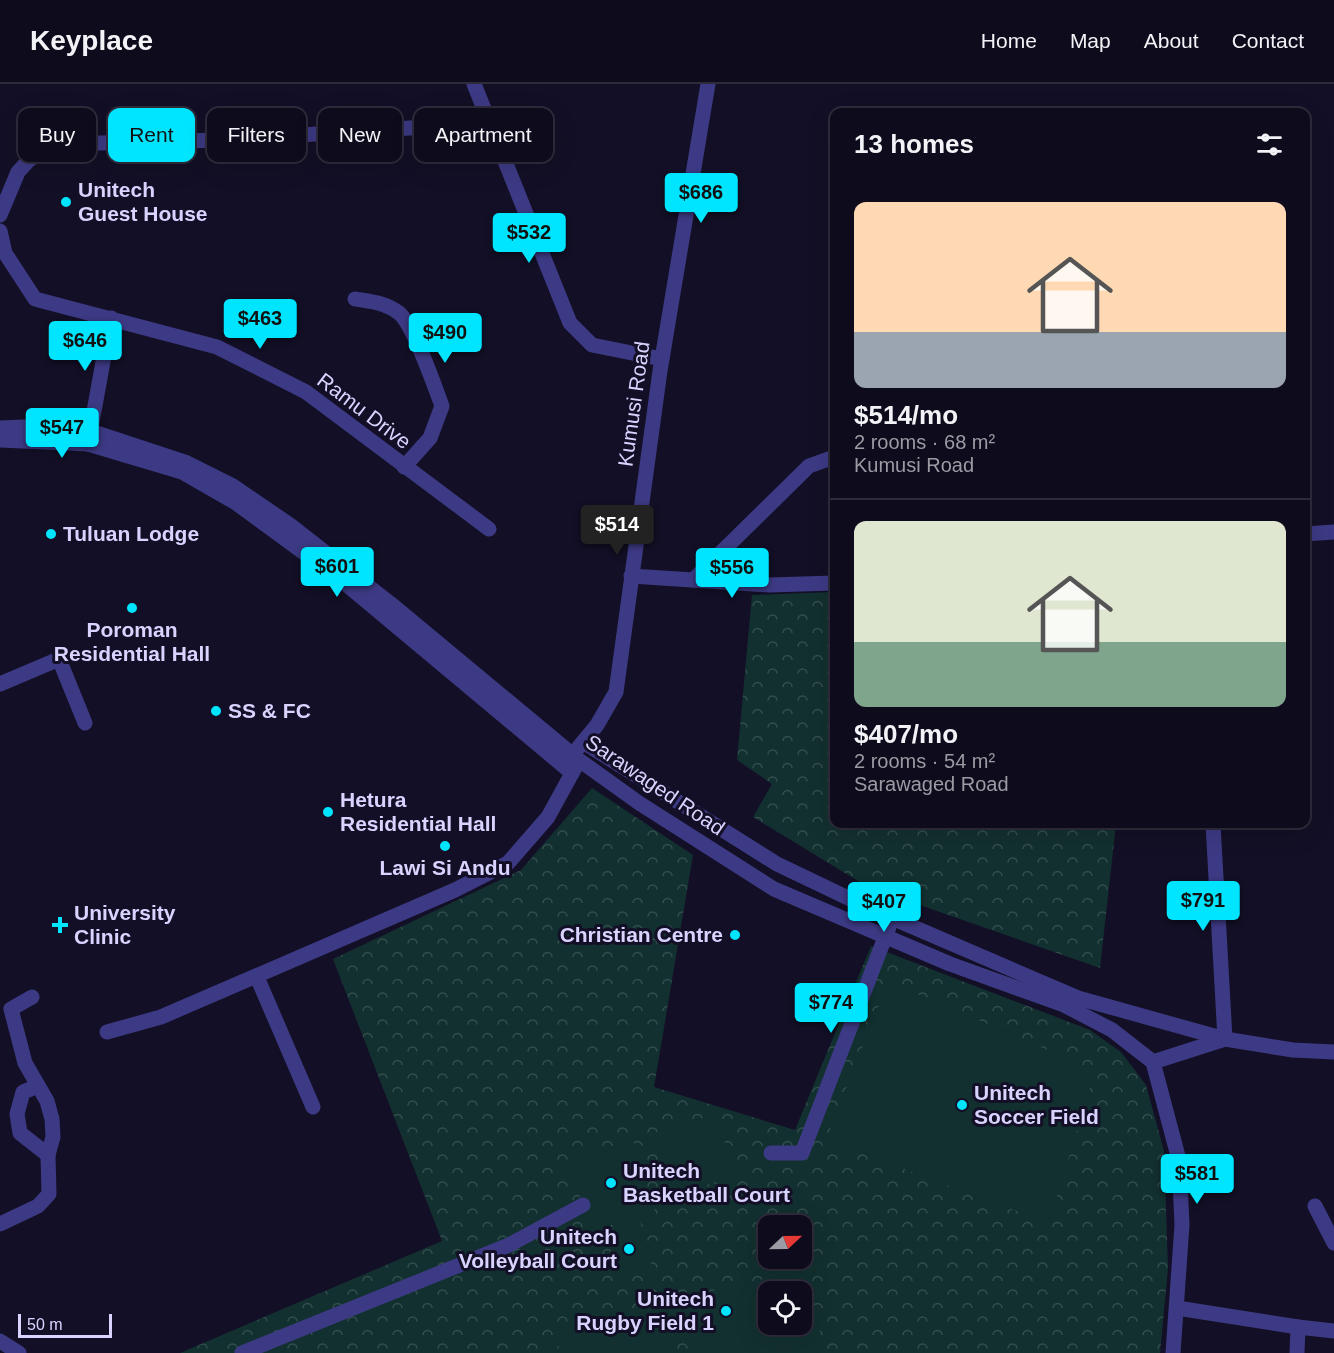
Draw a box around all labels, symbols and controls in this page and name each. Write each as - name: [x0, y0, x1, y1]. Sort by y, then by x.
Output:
- text: Keyplace: [30, 25, 153, 56]
- text: Home: [981, 29, 1037, 52]
- text: Map: [1070, 29, 1111, 52]
- text: About: [1144, 29, 1199, 52]
- text: Contact: [1232, 29, 1304, 52]
- chip: Buy: [18, 108, 96, 162]
- chip: Rent: [108, 108, 195, 162]
- chip: Filters: [207, 108, 306, 162]
- chip: New: [318, 108, 402, 162]
- chip: Apartment: [414, 108, 553, 162]
- icon: filters: [1253, 128, 1286, 161]
- text: 13 homes: [854, 129, 974, 159]
- pin: $686: [665, 173, 737, 224]
- place label: Unitech Guest House: [78, 178, 208, 225]
- text: $686: [679, 181, 723, 203]
- marker: Unitech Guest House: [59, 195, 73, 209]
- pin: $532: [493, 213, 565, 264]
- text: $532: [507, 221, 551, 243]
- icon: home: [1016, 241, 1124, 349]
- pin: $463: [224, 299, 296, 350]
- text: $463: [238, 307, 282, 329]
- pin: $490: [409, 313, 481, 364]
- pin: $646: [49, 321, 121, 372]
- text: $490: [423, 321, 467, 343]
- text: $646: [63, 329, 107, 351]
- street label: Kumusi Road: [613, 340, 654, 468]
- street label: Ramu Drive: [313, 368, 415, 453]
- text: $514/mo: [854, 400, 958, 430]
- pin: $547: [26, 408, 98, 459]
- text: $547: [40, 416, 84, 438]
- text: 2 rooms · 68 m²: [854, 431, 995, 453]
- text: Kumusi Road: [854, 454, 974, 476]
- pin: $514: [581, 505, 653, 556]
- text: $514: [595, 513, 639, 535]
- place label: Tuluan Lodge: [63, 522, 199, 545]
- marker: Tuluan Lodge: [44, 527, 58, 541]
- pin: $601: [301, 547, 373, 598]
- pin: $556: [696, 548, 768, 599]
- text: $601: [315, 555, 359, 577]
- text: $556: [710, 556, 754, 578]
- icon: home: [1016, 560, 1124, 668]
- marker: Poroman Residential Hall: [125, 601, 139, 615]
- place label: Poroman Residential Hall: [54, 618, 210, 665]
- place label: SS & FC: [228, 699, 311, 722]
- marker: SS & FC: [209, 704, 223, 718]
- text: $407/mo: [854, 719, 958, 749]
- street label: Sarawaged Road: [582, 730, 729, 839]
- text: 2 rooms · 54 m²: [854, 750, 995, 772]
- text: Sarawaged Road: [854, 773, 1009, 795]
- place label: Hetura Residential Hall: [340, 788, 496, 835]
- marker: Hetura Residential Hall: [321, 805, 335, 819]
- marker: Lawi Si Andu: [438, 839, 452, 853]
- place label: Lawi Si Andu: [379, 856, 511, 879]
- pin: $791: [1167, 881, 1239, 932]
- pin: $407: [848, 882, 920, 933]
- text: $791: [1181, 889, 1225, 911]
- text: $407: [862, 890, 906, 912]
- place label: University Clinic: [74, 901, 176, 948]
- marker: University Clinic: [51, 916, 69, 934]
- place label: Christian Centre: [560, 923, 723, 946]
- marker: Christian Centre: [728, 928, 742, 942]
- pin: $774: [795, 983, 867, 1034]
- text: $774: [809, 991, 853, 1013]
- place label: Unitech Soccer Field: [974, 1081, 1099, 1128]
- marker: Unitech Soccer Field: [955, 1098, 969, 1112]
- pin: $581: [1161, 1154, 1233, 1205]
- place label: Unitech Basketball Court: [623, 1159, 790, 1206]
- text: $581: [1175, 1162, 1219, 1184]
- marker: Unitech Basketball Court: [604, 1176, 618, 1190]
- north arrow: [758, 1215, 812, 1269]
- map controls: [758, 1215, 812, 1335]
- place label: Unitech Volleyball Court: [459, 1225, 617, 1272]
- marker: Unitech Volleyball Court: [622, 1242, 636, 1256]
- button: locate: [758, 1281, 812, 1335]
- place label: Unitech Rugby Field 1: [576, 1287, 714, 1334]
- marker: Unitech Rugby Field 1: [719, 1304, 733, 1318]
- scale bar: [18, 1311, 112, 1338]
- text: 50 m: [27, 1316, 63, 1333]

